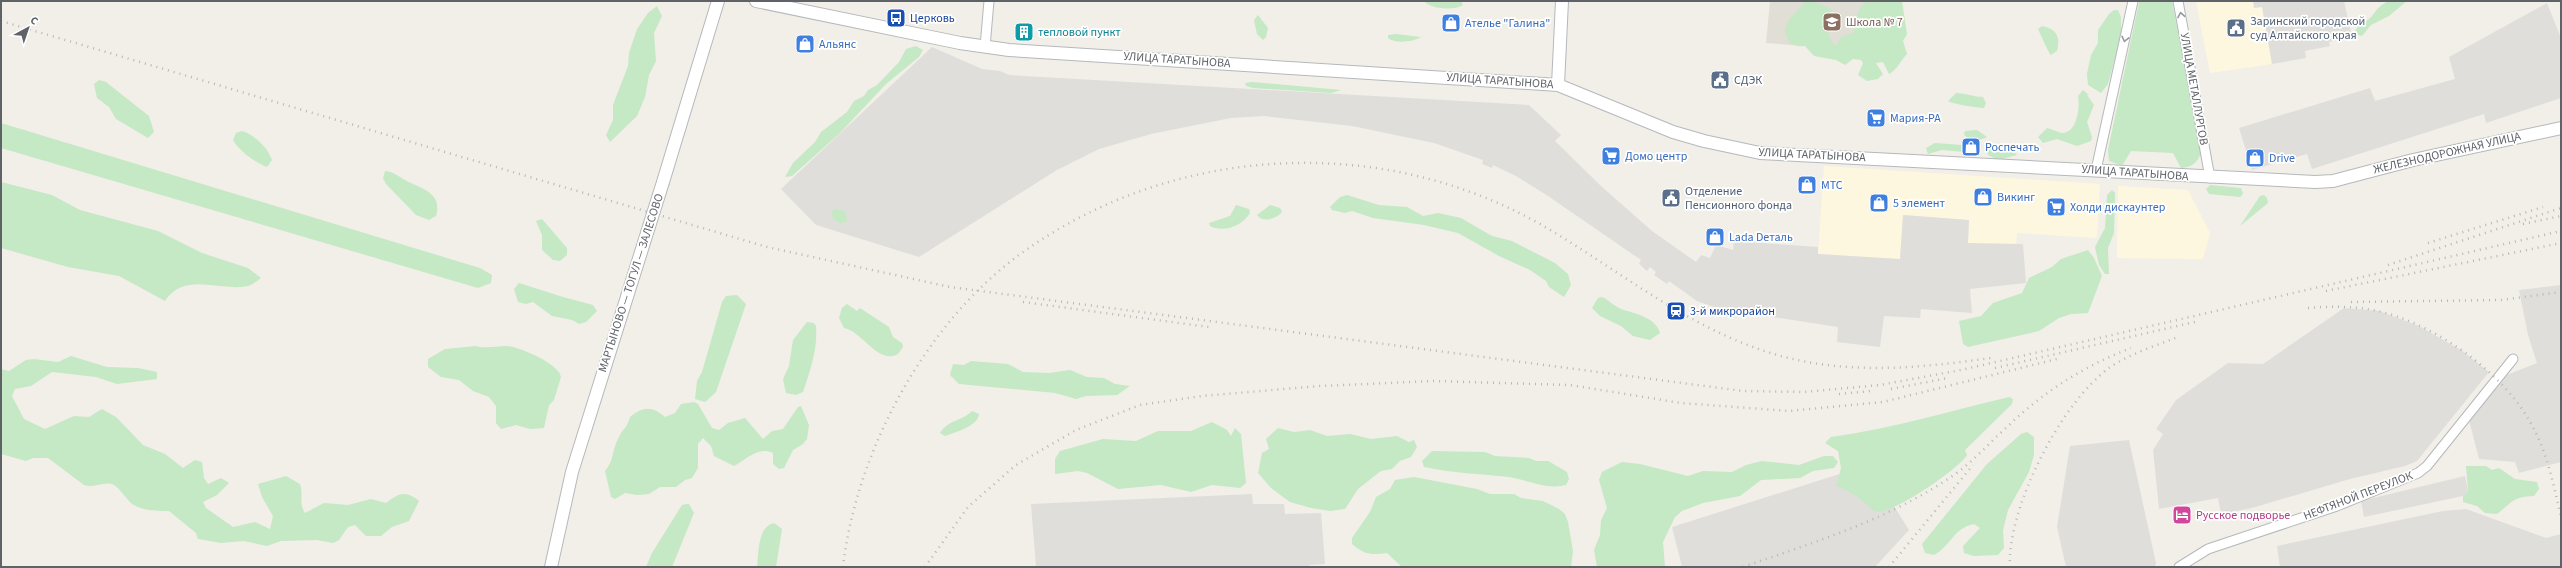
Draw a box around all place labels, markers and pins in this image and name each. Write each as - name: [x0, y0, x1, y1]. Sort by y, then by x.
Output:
- bus stop icon: Церковь: [885, 7, 907, 29]
- place label: Церковь: [910, 10, 955, 27]
- school or university icon: Школа № 7: [1821, 11, 1843, 33]
- shop icon: Ателье "Галина": [1440, 12, 1462, 34]
- place label: Заринский городской суд Алтайского края: [2250, 13, 2365, 44]
- place label: Школа № 7: [1846, 14, 1903, 31]
- place label: Ателье "Галина": [1465, 15, 1550, 32]
- public building icon: Заринский городской суд Алтайского края: [2225, 17, 2247, 39]
- building icon: тепловой пункт: [1013, 21, 1035, 43]
- place label: тепловой пункт: [1038, 24, 1121, 41]
- shop icon: Альянс: [794, 33, 816, 55]
- place label: Альянс: [819, 36, 857, 53]
- public building icon: СДЭК: [1709, 69, 1731, 91]
- place label: СДЭК: [1734, 72, 1762, 89]
- supermarket icon: Мария-РА: [1865, 107, 1887, 129]
- place label: Мария-РА: [1890, 110, 1941, 127]
- shop icon: Роспечать: [1960, 136, 1982, 158]
- place label: Роспечать: [1985, 139, 2040, 156]
- supermarket icon: Домо центр: [1600, 145, 1622, 167]
- shop icon: Drive: [2244, 147, 2266, 169]
- place label: Домо центр: [1625, 148, 1688, 165]
- place label: Drive: [2269, 150, 2295, 167]
- shop icon: МТС: [1796, 174, 1818, 196]
- place label: МТС: [1821, 177, 1843, 194]
- place label: Отделение Пенсионного фонда: [1685, 183, 1792, 214]
- shop icon: Викинг: [1972, 186, 1994, 208]
- public building icon: Отделение Пенсионного фонда: [1660, 187, 1682, 209]
- place label: Викинг: [1997, 189, 2035, 206]
- shop icon: 5 элемент: [1868, 192, 1890, 214]
- place label: 5 элемент: [1893, 195, 1945, 212]
- supermarket icon: Холди дискаунтер: [2045, 196, 2067, 218]
- place label: Холди дискаунтер: [2070, 199, 2166, 216]
- shop icon: Lada Dеталь: [1704, 226, 1726, 248]
- place label: Lada Dеталь: [1729, 229, 1793, 246]
- station icon: 3-й микрорайон: [1665, 300, 1687, 322]
- place label: 3-й микрорайон: [1690, 303, 1775, 320]
- hotel icon: Русское подворье: [2171, 504, 2193, 526]
- place label: Русское подворье: [2196, 507, 2290, 524]

